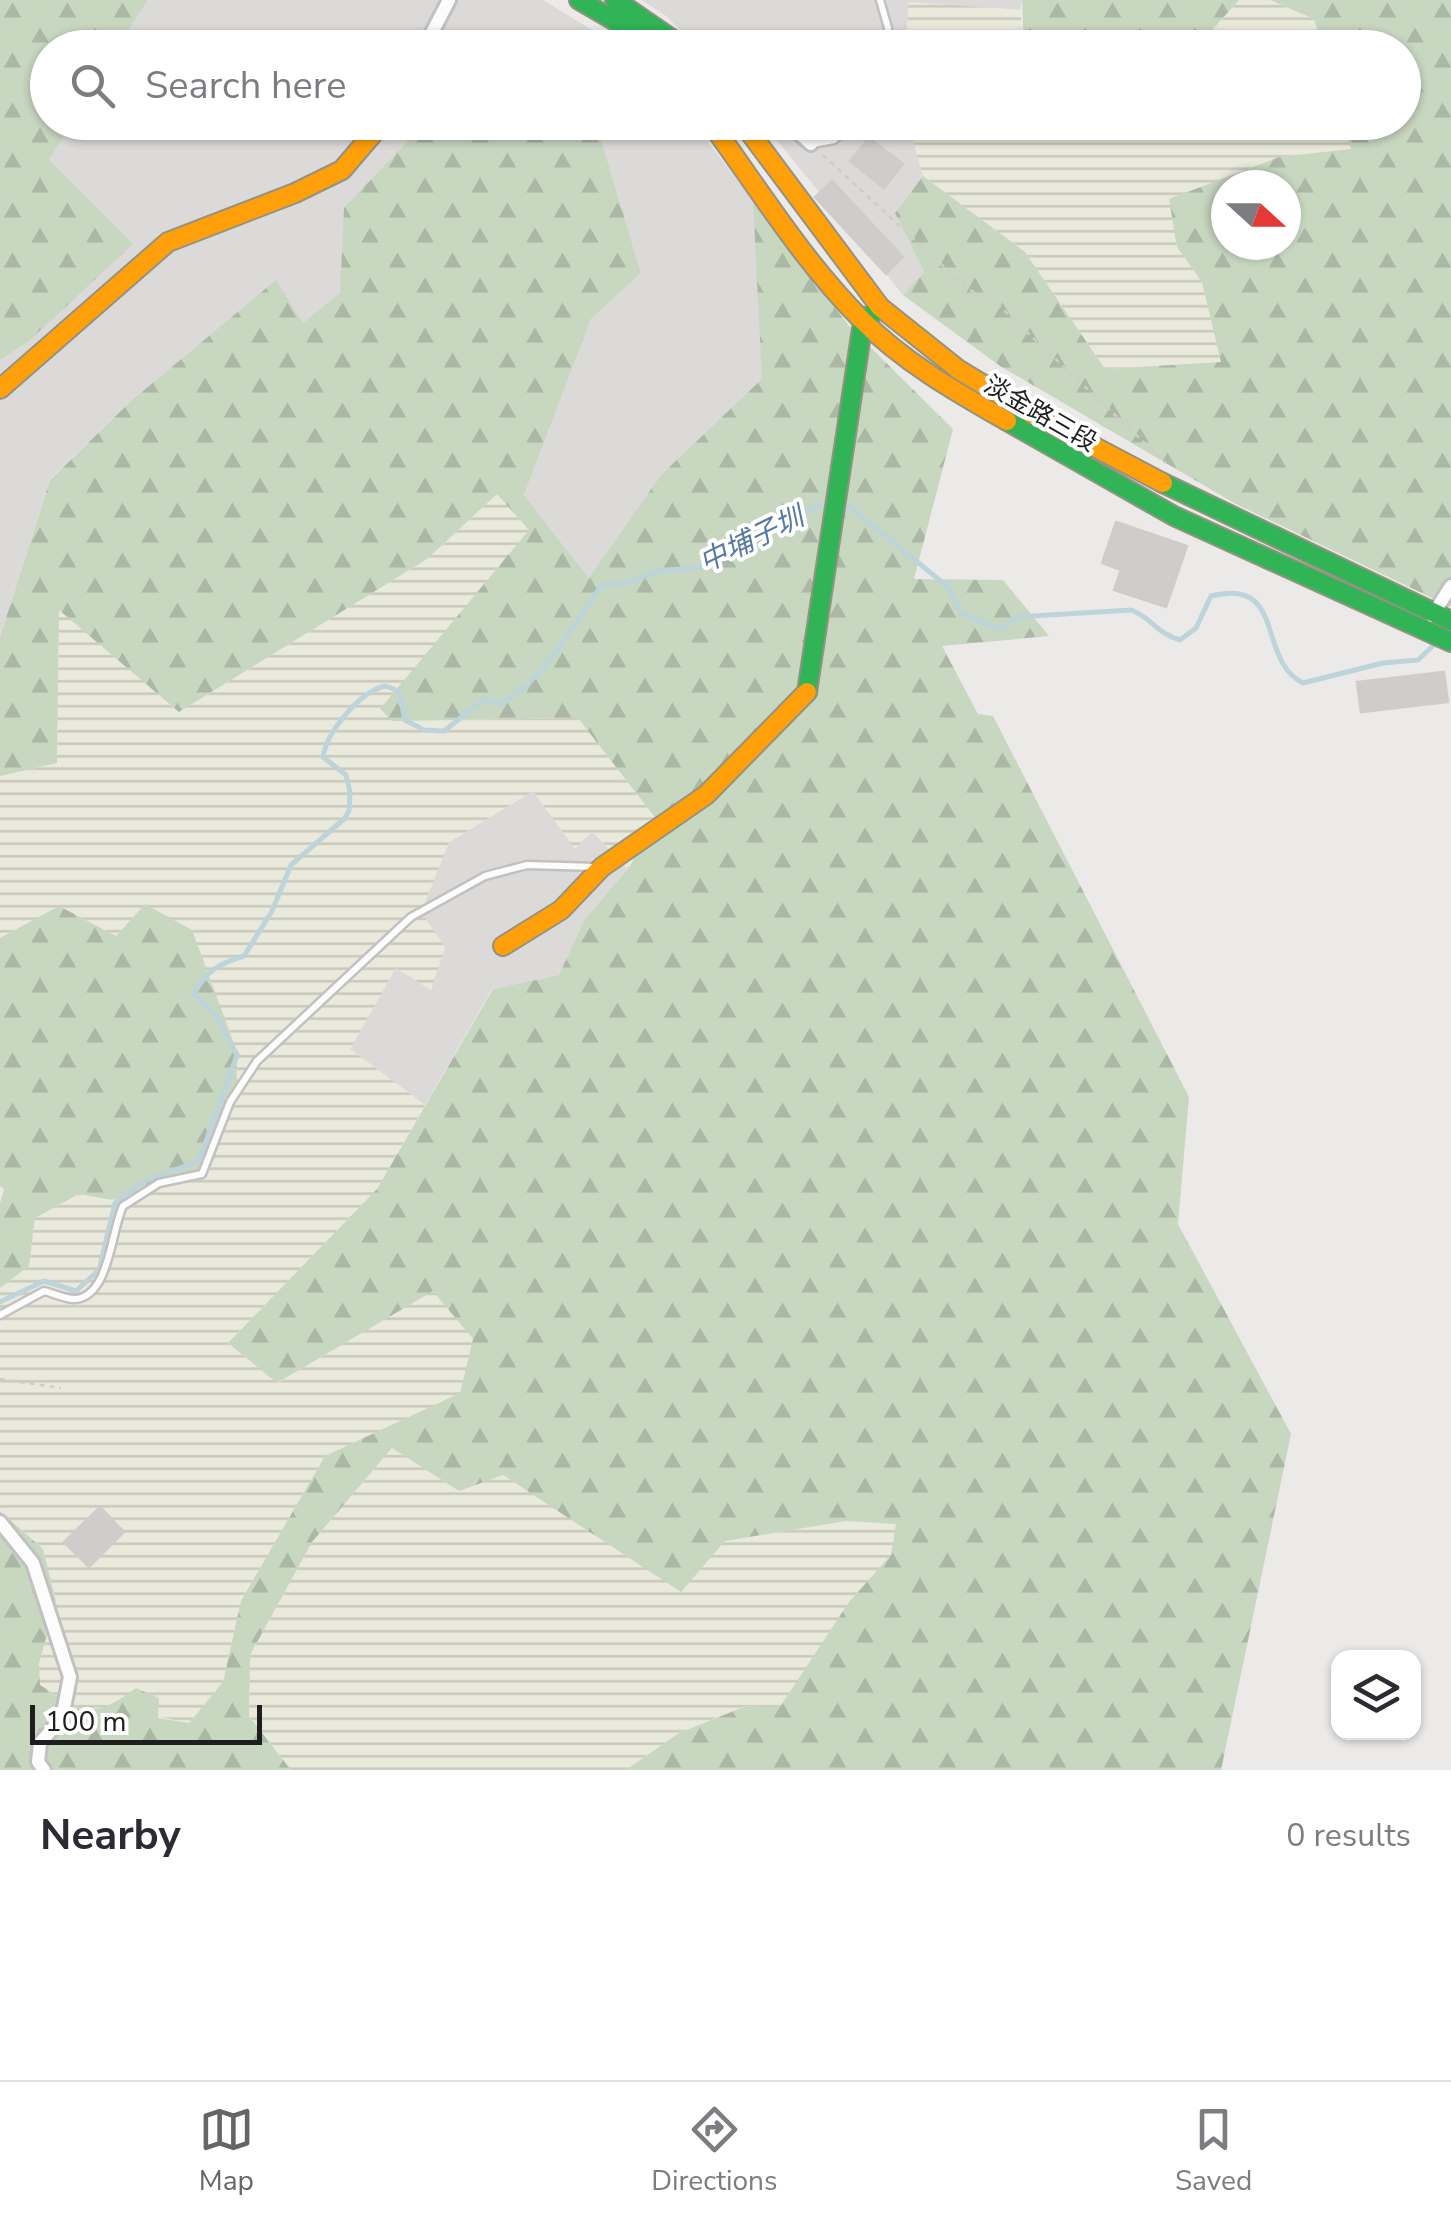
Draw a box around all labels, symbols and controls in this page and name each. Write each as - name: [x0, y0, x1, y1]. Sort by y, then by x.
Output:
- search box: [30, 30, 1421, 140]
- icon: search: [65, 58, 120, 113]
- text: Search here: [145, 60, 346, 111]
- north arrow: [1211, 170, 1301, 260]
- street label: 淡金路三段: [978, 368, 1103, 460]
- water label: 中埔子圳: [693, 497, 814, 582]
- map controls: [1331, 1650, 1421, 1740]
- button: layers: [1331, 1650, 1421, 1740]
- scale bar: [30, 1700, 262, 1744]
- text: 100 m: [45, 1703, 127, 1741]
- text: Nearby: [40, 1807, 181, 1864]
- text: 0 results: [1286, 1814, 1411, 1857]
- tab: Map: [199, 2102, 254, 2200]
- tab: Directions: [651, 2102, 777, 2200]
- tab: Saved: [1175, 2102, 1252, 2200]

